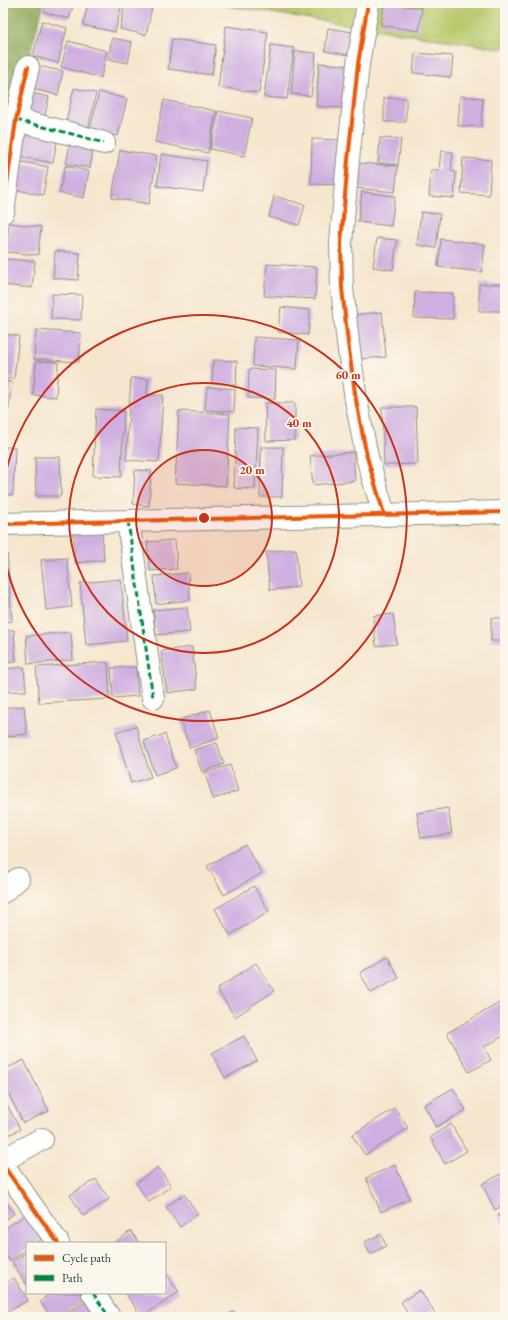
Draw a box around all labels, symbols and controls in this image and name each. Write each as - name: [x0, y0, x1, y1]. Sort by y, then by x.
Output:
- text: 60 m: [335, 367, 361, 383]
- text: 40 m: [286, 415, 312, 431]
- text: 20 m: [239, 462, 265, 478]
- centre of rings: [197, 511, 211, 525]
- legend: [26, 1242, 166, 1294]
- text: Cycle path: [62, 1250, 111, 1266]
- text: Path: [62, 1270, 83, 1286]

